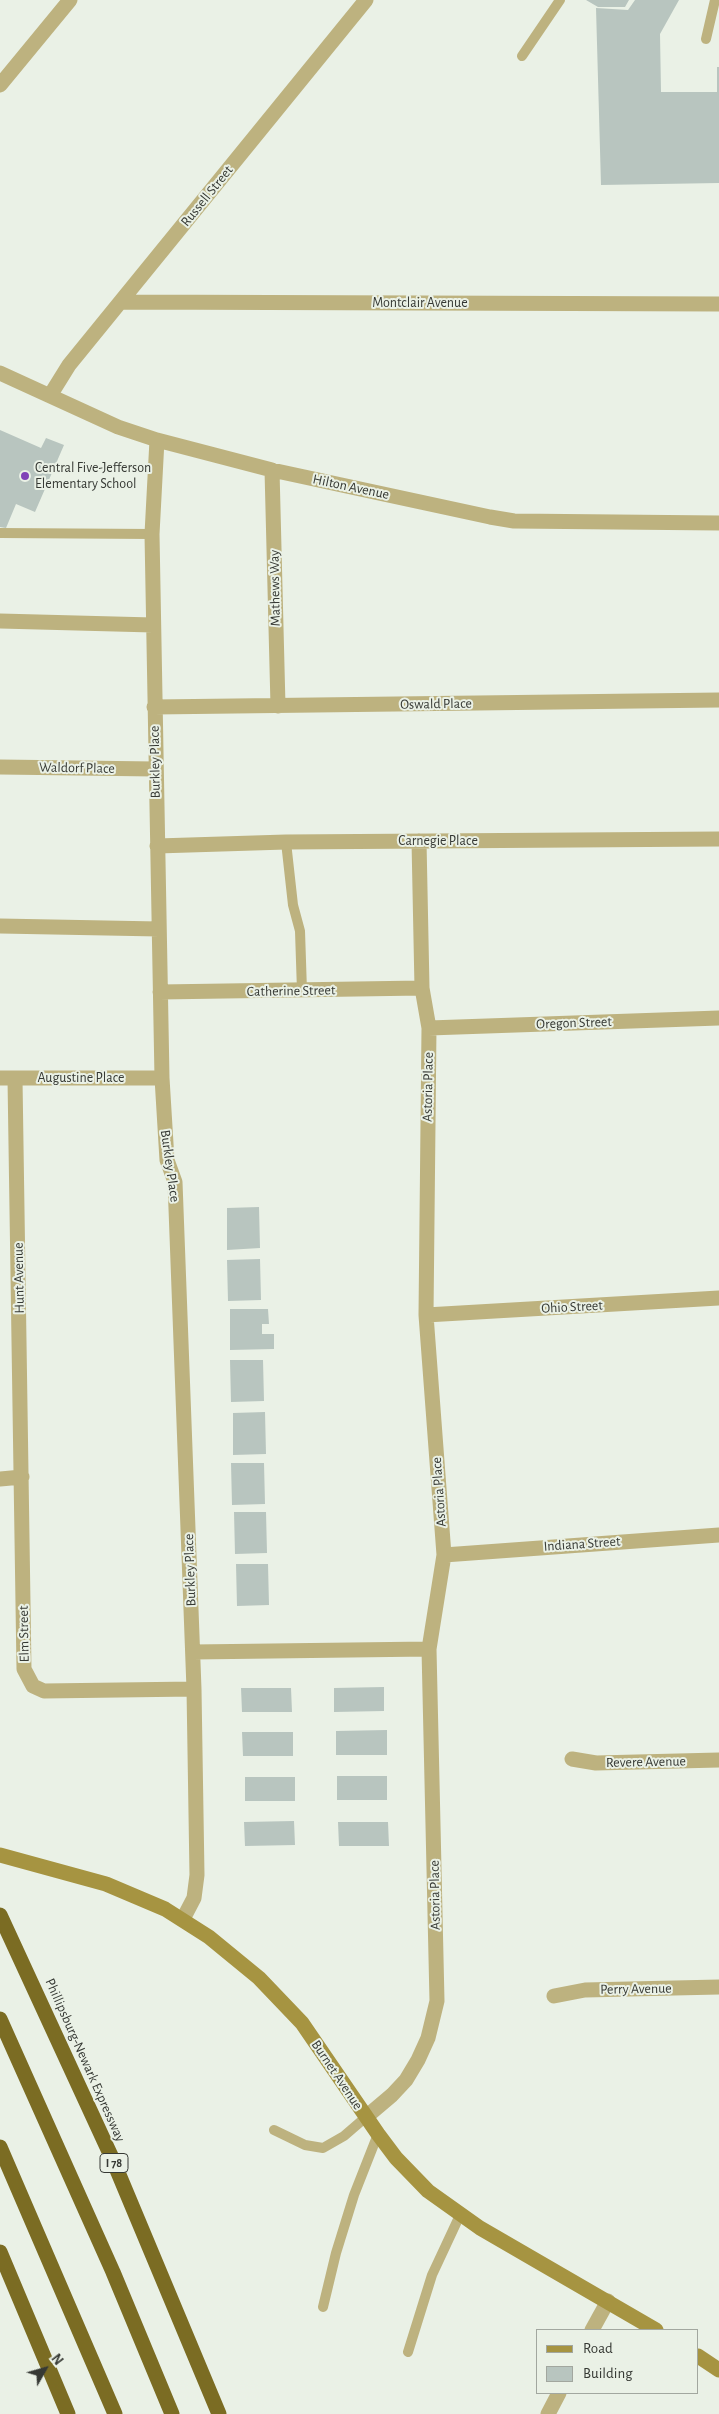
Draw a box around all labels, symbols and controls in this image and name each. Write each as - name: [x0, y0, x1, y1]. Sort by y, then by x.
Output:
- street label: Russell Street: [177, 162, 237, 230]
- street label: Montclair Avenue: [372, 295, 468, 311]
- place label: Central Five-Jefferson Elementary School: [35, 460, 151, 492]
- marker: Central Five-Jefferson Elementary School: [19, 470, 31, 482]
- street label: Hilton Avenue: [311, 471, 391, 503]
- street label: Mathews Way: [266, 550, 284, 626]
- street label: Oswald Place: [400, 695, 472, 713]
- street label: Burkley Place: [146, 726, 164, 798]
- street label: Waldorf Place: [39, 759, 115, 777]
- street label: Carnegie Place: [398, 833, 478, 849]
- street label: Catherine Street: [246, 982, 336, 1000]
- street label: Oregon Street: [536, 1013, 612, 1033]
- street label: Astoria Place: [419, 1052, 437, 1122]
- street label: Augustine Place: [38, 1070, 124, 1086]
- street label: Burkley Place: [157, 1129, 183, 1203]
- street label: Hunt Avenue: [10, 1242, 28, 1314]
- street label: Ohio Street: [541, 1297, 603, 1317]
- street label: Astoria Place: [428, 1456, 450, 1528]
- street label: Burkley Place: [180, 1533, 200, 1607]
- street label: Indiana Street: [543, 1533, 621, 1555]
- street label: Elm Street: [15, 1606, 33, 1662]
- street label: Revere Avenue: [606, 1753, 686, 1771]
- street label: Astoria Place: [426, 1860, 444, 1930]
- street label: Phillipsburg-Newark Expressway: [41, 1976, 129, 2144]
- street label: Perry Avenue: [600, 1980, 672, 1998]
- street label: Burnet Avenue: [308, 2037, 366, 2113]
- road number: I 78: [100, 2154, 128, 2172]
- legend: [536, 2329, 699, 2394]
- text: Road: [583, 2341, 613, 2356]
- north arrow: [20, 2344, 70, 2394]
- text: N: [48, 2352, 65, 2368]
- text: Building: [583, 2366, 633, 2381]

